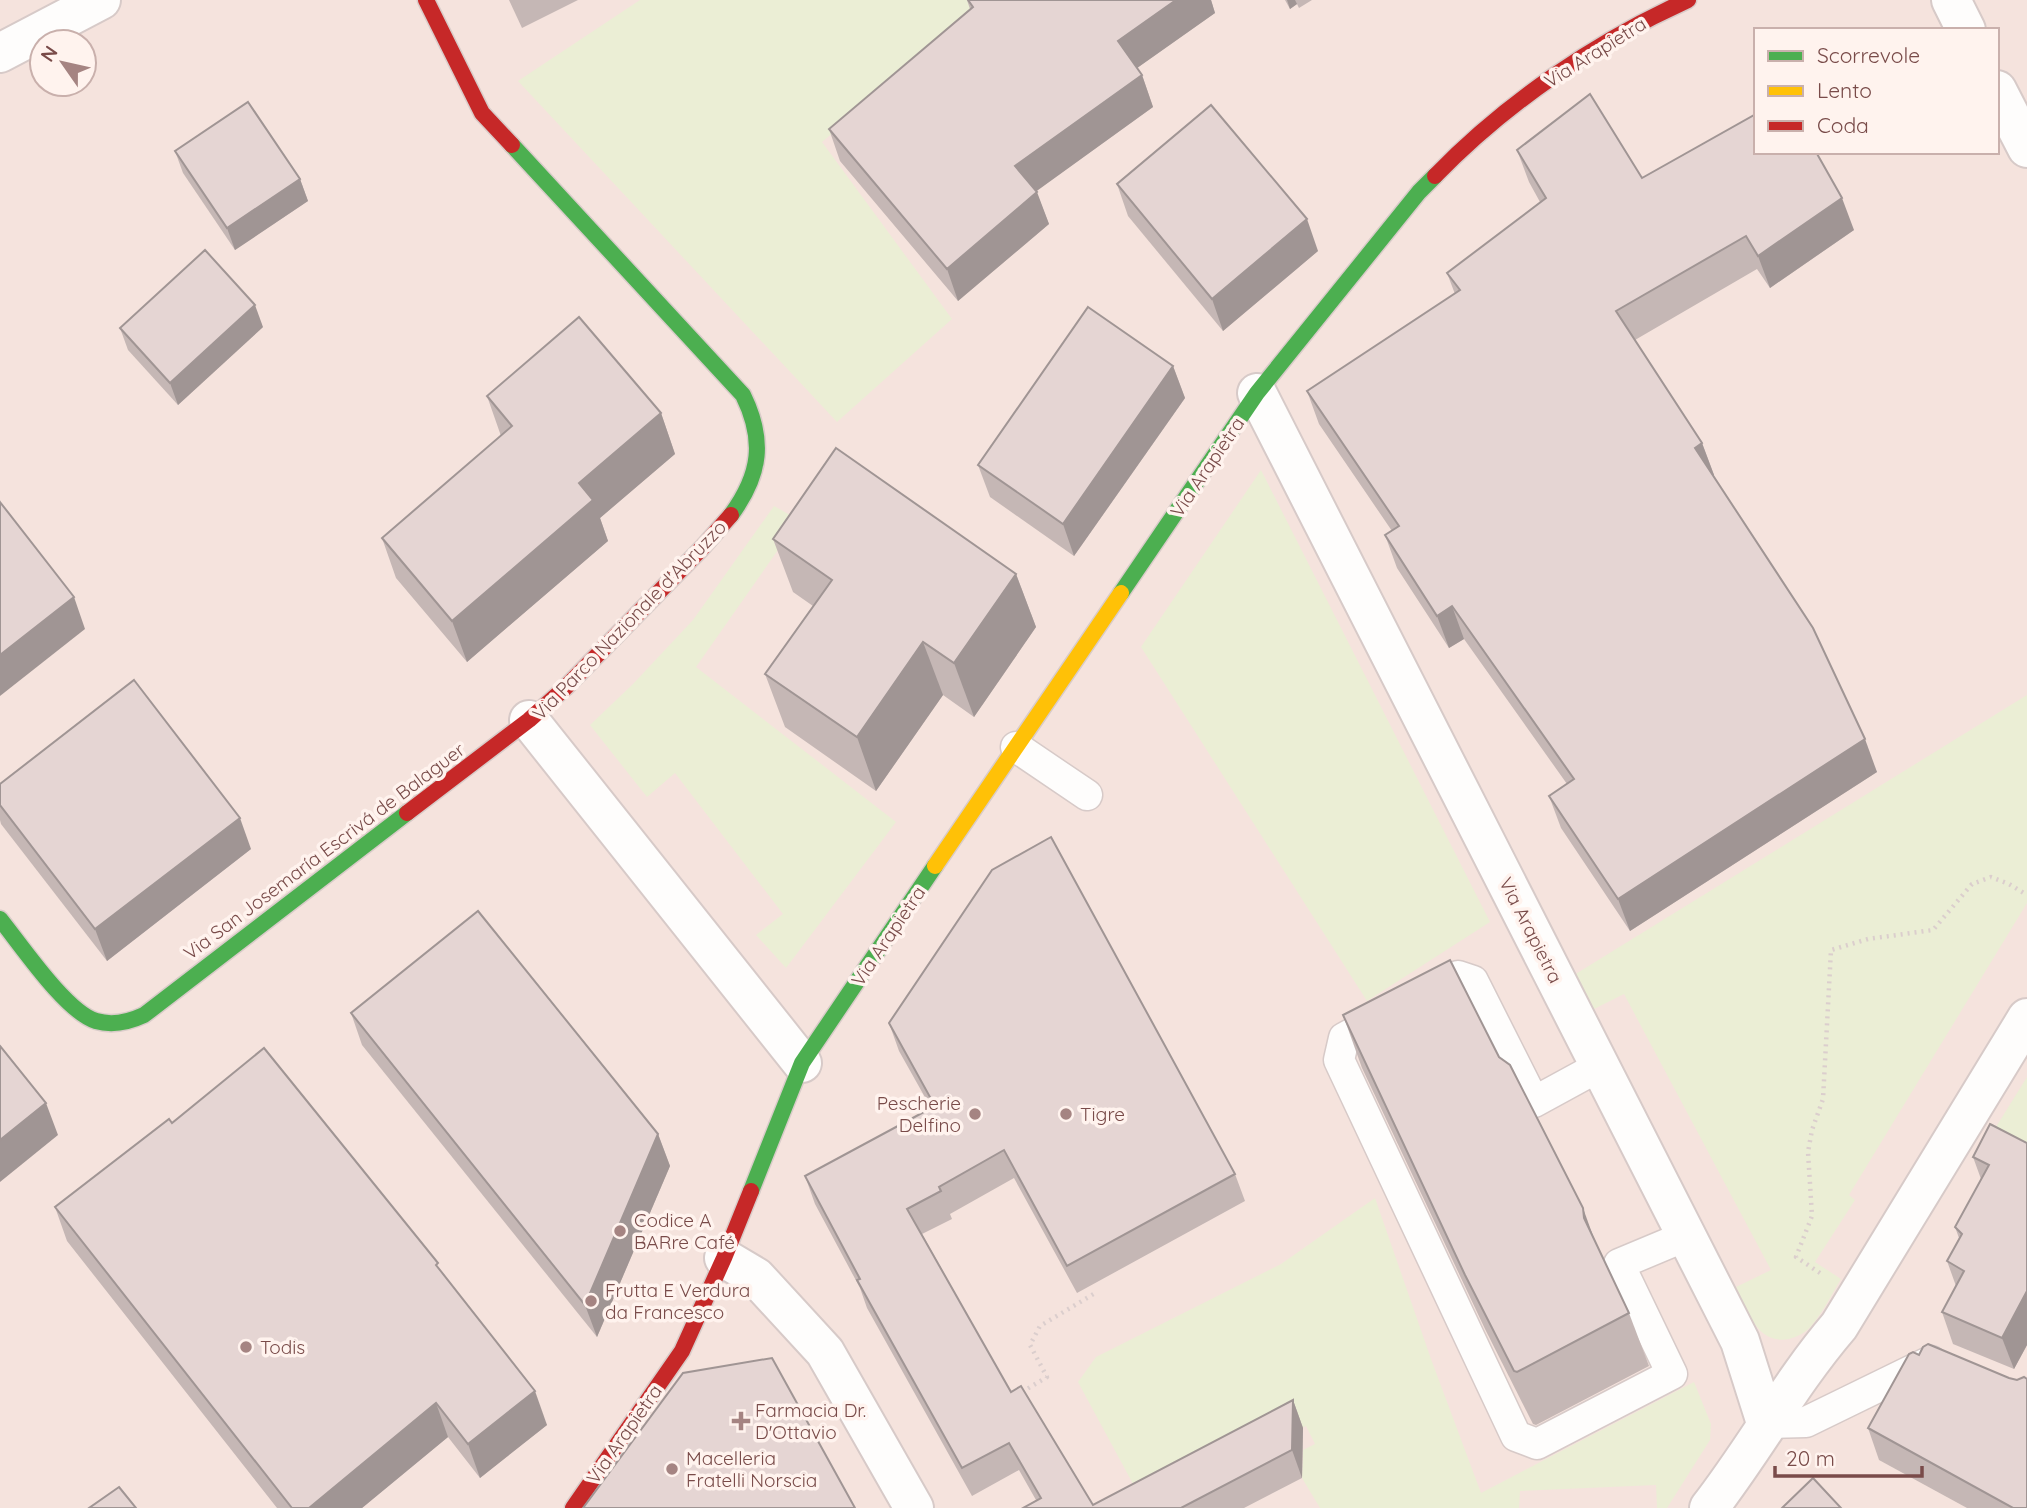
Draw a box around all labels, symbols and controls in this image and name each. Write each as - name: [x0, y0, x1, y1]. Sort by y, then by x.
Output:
- street label: Via Arapietra: [1540, 11, 1650, 93]
- north arrow: [28, 28, 98, 98]
- legend: [1754, 28, 1999, 154]
- text: N: [35, 41, 63, 66]
- text: Scorrevole: [1817, 42, 1920, 68]
- text: Lento: [1817, 77, 1872, 103]
- text: Coda: [1817, 112, 1869, 138]
- street label: Via Arapietra: [1165, 412, 1249, 522]
- street label: Via Parco Nazionale d'Abruzzo: [527, 515, 731, 725]
- street label: Via San Josemaría Escrivá de Balaguer: [179, 737, 470, 965]
- street label: Via Arapietra: [1494, 873, 1568, 987]
- street label: Via Arapietra: [846, 881, 930, 991]
- place label: Pescherie Delfino: [877, 1091, 961, 1137]
- place label: Tigre: [1080, 1102, 1125, 1126]
- marker: Pescherie Delfino: [967, 1106, 983, 1122]
- marker: Tigre: [1058, 1106, 1074, 1122]
- place label: Codice A BARre Café: [634, 1208, 735, 1254]
- marker: Codice A BARre Café: [612, 1223, 628, 1239]
- place label: Frutta E Verdura da Francesco: [605, 1278, 750, 1324]
- marker: Frutta E Verdura da Francesco: [583, 1293, 599, 1309]
- place label: Todis: [260, 1335, 305, 1359]
- marker: Todis: [238, 1339, 254, 1355]
- street label: Via Arapietra: [581, 1380, 667, 1488]
- place label: Farmacia Dr. D'Ottavio: [755, 1398, 866, 1444]
- marker: Farmacia Dr. D'Ottavio: [733, 1413, 749, 1429]
- scale bar: [1775, 1434, 1922, 1478]
- text: 20 m: [1786, 1445, 1835, 1471]
- place label: Macelleria Fratelli Norscia: [686, 1446, 817, 1492]
- marker: Macelleria Fratelli Norscia: [664, 1461, 680, 1477]

